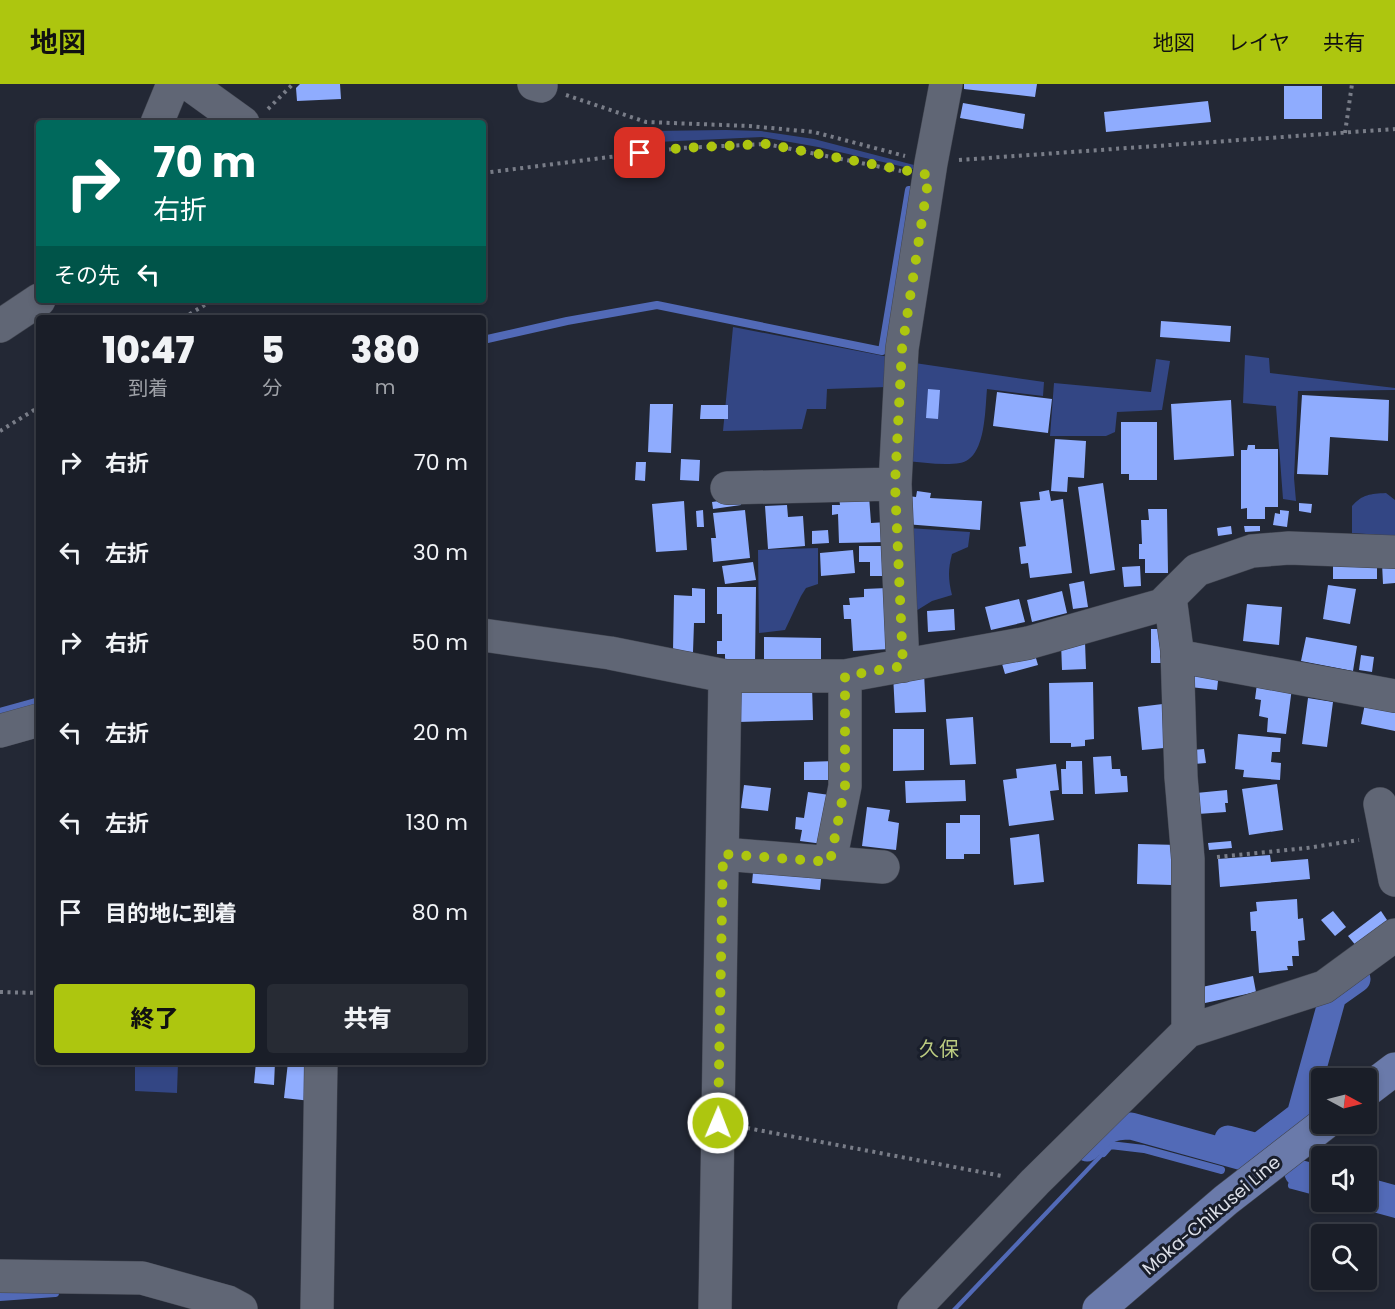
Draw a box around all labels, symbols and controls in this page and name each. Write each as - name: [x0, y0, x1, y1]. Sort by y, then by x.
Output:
- text: 地図: [30, 23, 86, 62]
- text: 地図: [1153, 28, 1195, 57]
- text: レイヤ: [1228, 28, 1290, 57]
- text: 共有: [1323, 28, 1365, 57]
- pin: [614, 127, 665, 178]
- text: 70 m: [153, 133, 256, 192]
- icon: arrive: [623, 136, 656, 169]
- icon: right: [54, 144, 132, 222]
- text: 右折: [153, 191, 207, 228]
- icon: left: [132, 258, 165, 291]
- text: その先: [54, 260, 120, 291]
- text: 10:47: [102, 325, 194, 376]
- text: 5: [261, 325, 284, 376]
- text: 380: [351, 325, 420, 376]
- text: m: [375, 373, 395, 401]
- text: 到着: [128, 374, 168, 402]
- text: 分: [263, 374, 283, 402]
- icon: right: [54, 446, 87, 479]
- text: 70 m: [414, 447, 468, 478]
- text: 右折: [105, 448, 149, 479]
- icon: left: [54, 536, 87, 569]
- text: 30 m: [413, 537, 468, 568]
- text: 左折: [105, 538, 149, 569]
- icon: right: [54, 626, 87, 659]
- text: 50 m: [412, 627, 468, 658]
- text: 右折: [105, 628, 149, 659]
- icon: left: [54, 716, 87, 749]
- text: 20 m: [413, 717, 468, 748]
- text: 左折: [105, 718, 149, 749]
- icon: left: [54, 806, 87, 839]
- text: 130 m: [406, 807, 468, 838]
- text: 左折: [105, 808, 149, 839]
- icon: arrive: [54, 896, 87, 929]
- text: 80 m: [412, 897, 468, 928]
- text: 目的地に到着: [105, 898, 237, 929]
- button: 終了: [54, 984, 255, 1053]
- button: 共有: [267, 984, 468, 1053]
- district label: 久保: [919, 1035, 959, 1063]
- north arrow: [1311, 1068, 1377, 1134]
- map controls: [1311, 1068, 1377, 1290]
- position arrow: [686, 1091, 750, 1155]
- button: sound: [1311, 1146, 1377, 1212]
- street label: Moka-Chikusei Line: [1136, 1150, 1286, 1280]
- button: search: [1311, 1224, 1377, 1290]

